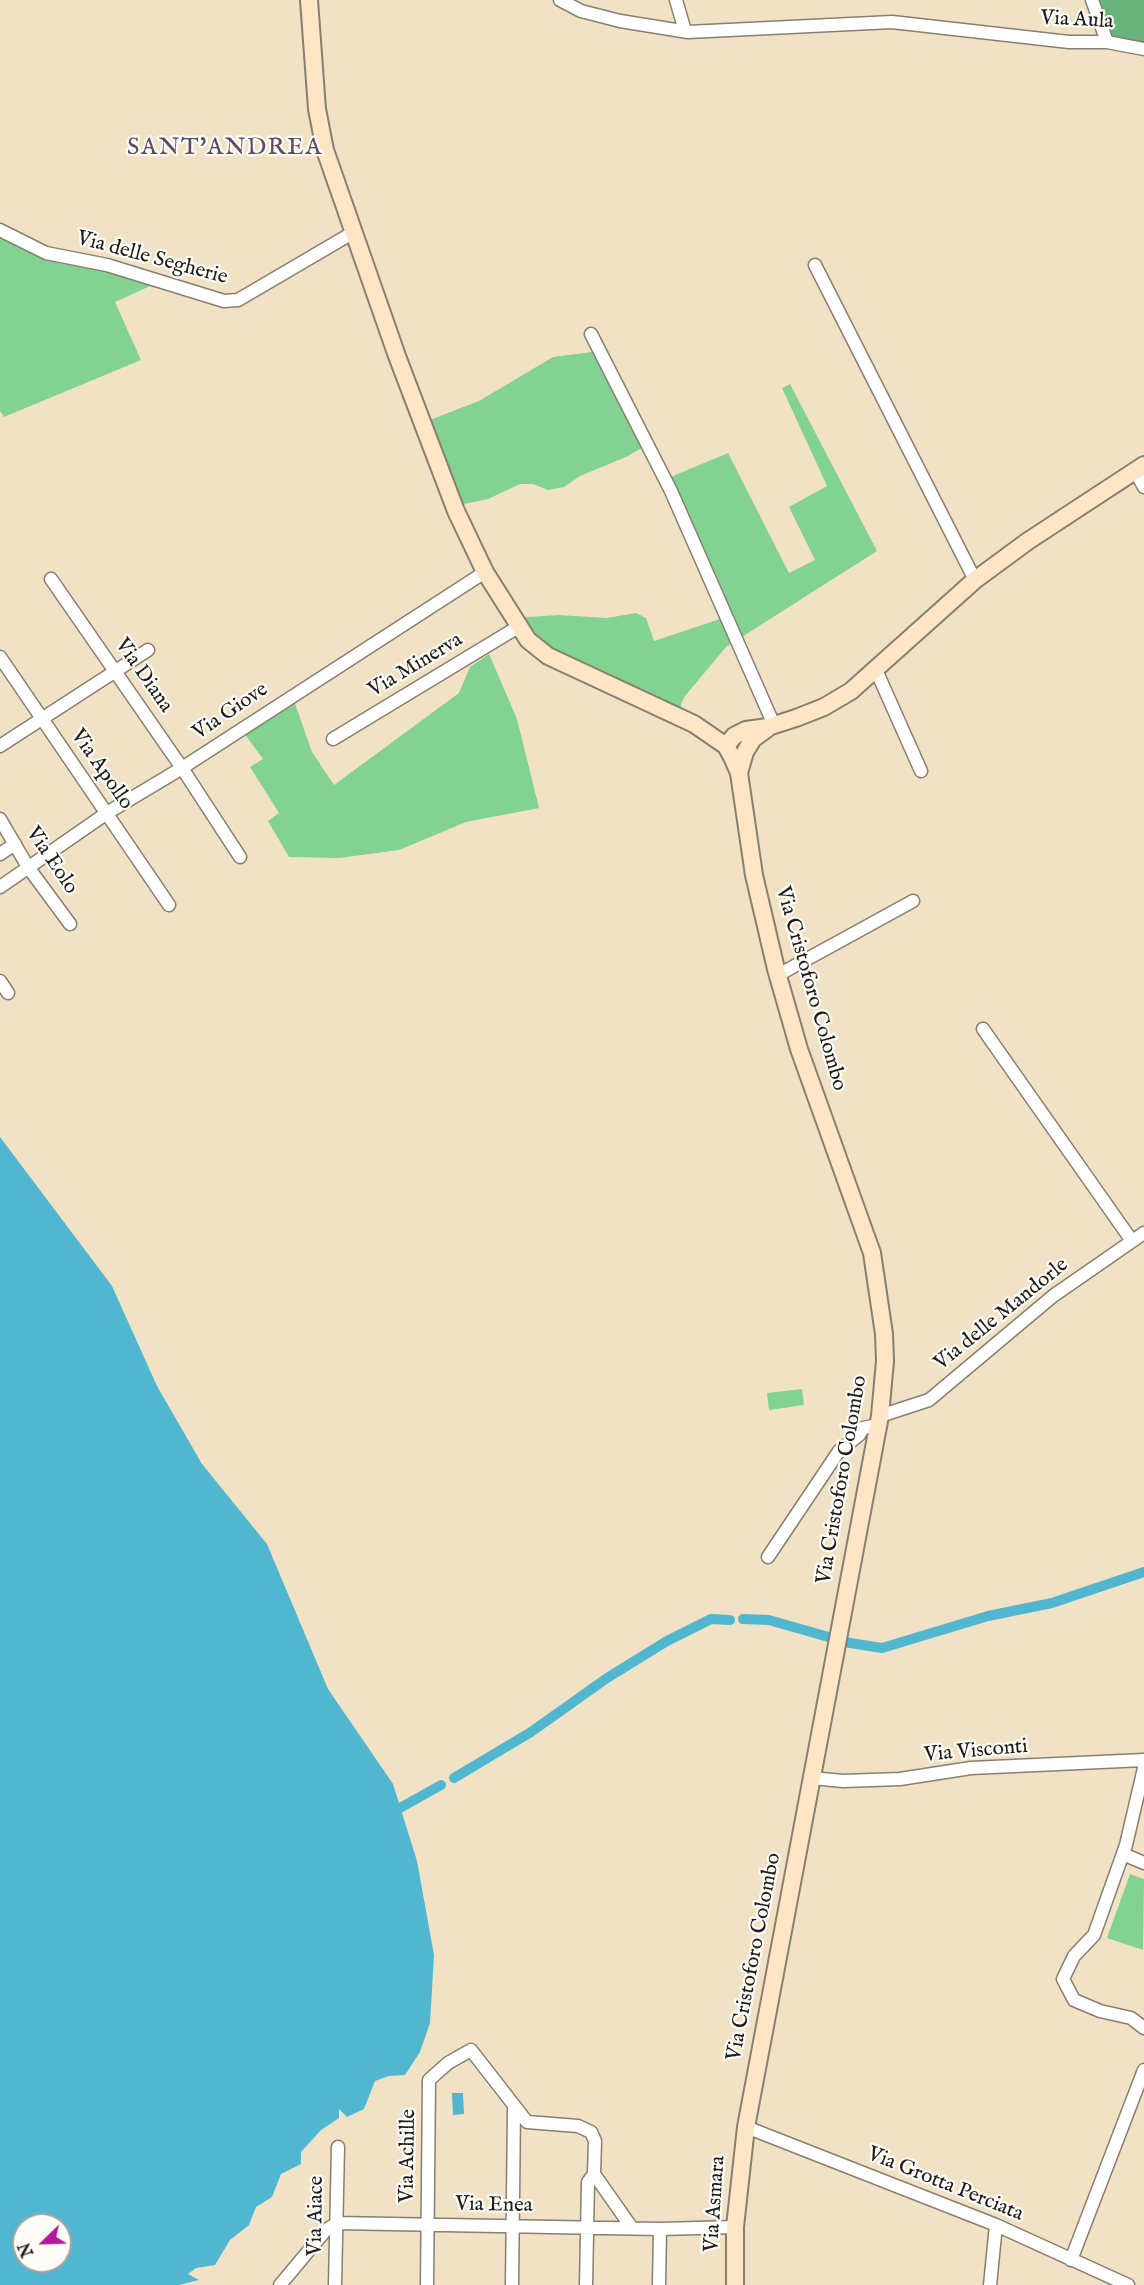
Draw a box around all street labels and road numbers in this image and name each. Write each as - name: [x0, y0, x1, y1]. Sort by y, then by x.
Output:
- street label: Via Aula: [1040, 7, 1114, 35]
- street label: Via delle Segherie: [74, 227, 230, 291]
- street label: Via Minerva: [364, 628, 468, 704]
- street label: Via Diana: [108, 634, 178, 718]
- street label: Via Giove: [189, 678, 273, 746]
- street label: Via Apollo: [64, 725, 138, 815]
- street label: Via Eolo: [19, 823, 83, 899]
- street label: Via Cristoforo Colombo: [769, 884, 851, 1094]
- street label: Via delle Mandorle: [930, 1253, 1074, 1377]
- street label: Via Cristoforo Colombo: [812, 1374, 874, 1586]
- street label: Via Visconti: [923, 1735, 1029, 1769]
- street label: Via Cristoforo Colombo: [722, 1851, 788, 2063]
- street label: Via Achille: [396, 2109, 422, 2203]
- street label: Via Grotta Perciata: [863, 2142, 1027, 2228]
- street label: Via Asmara: [700, 2155, 732, 2253]
- street label: Via Aiace: [304, 2176, 330, 2256]
- street label: Via Enea: [455, 2193, 533, 2219]

